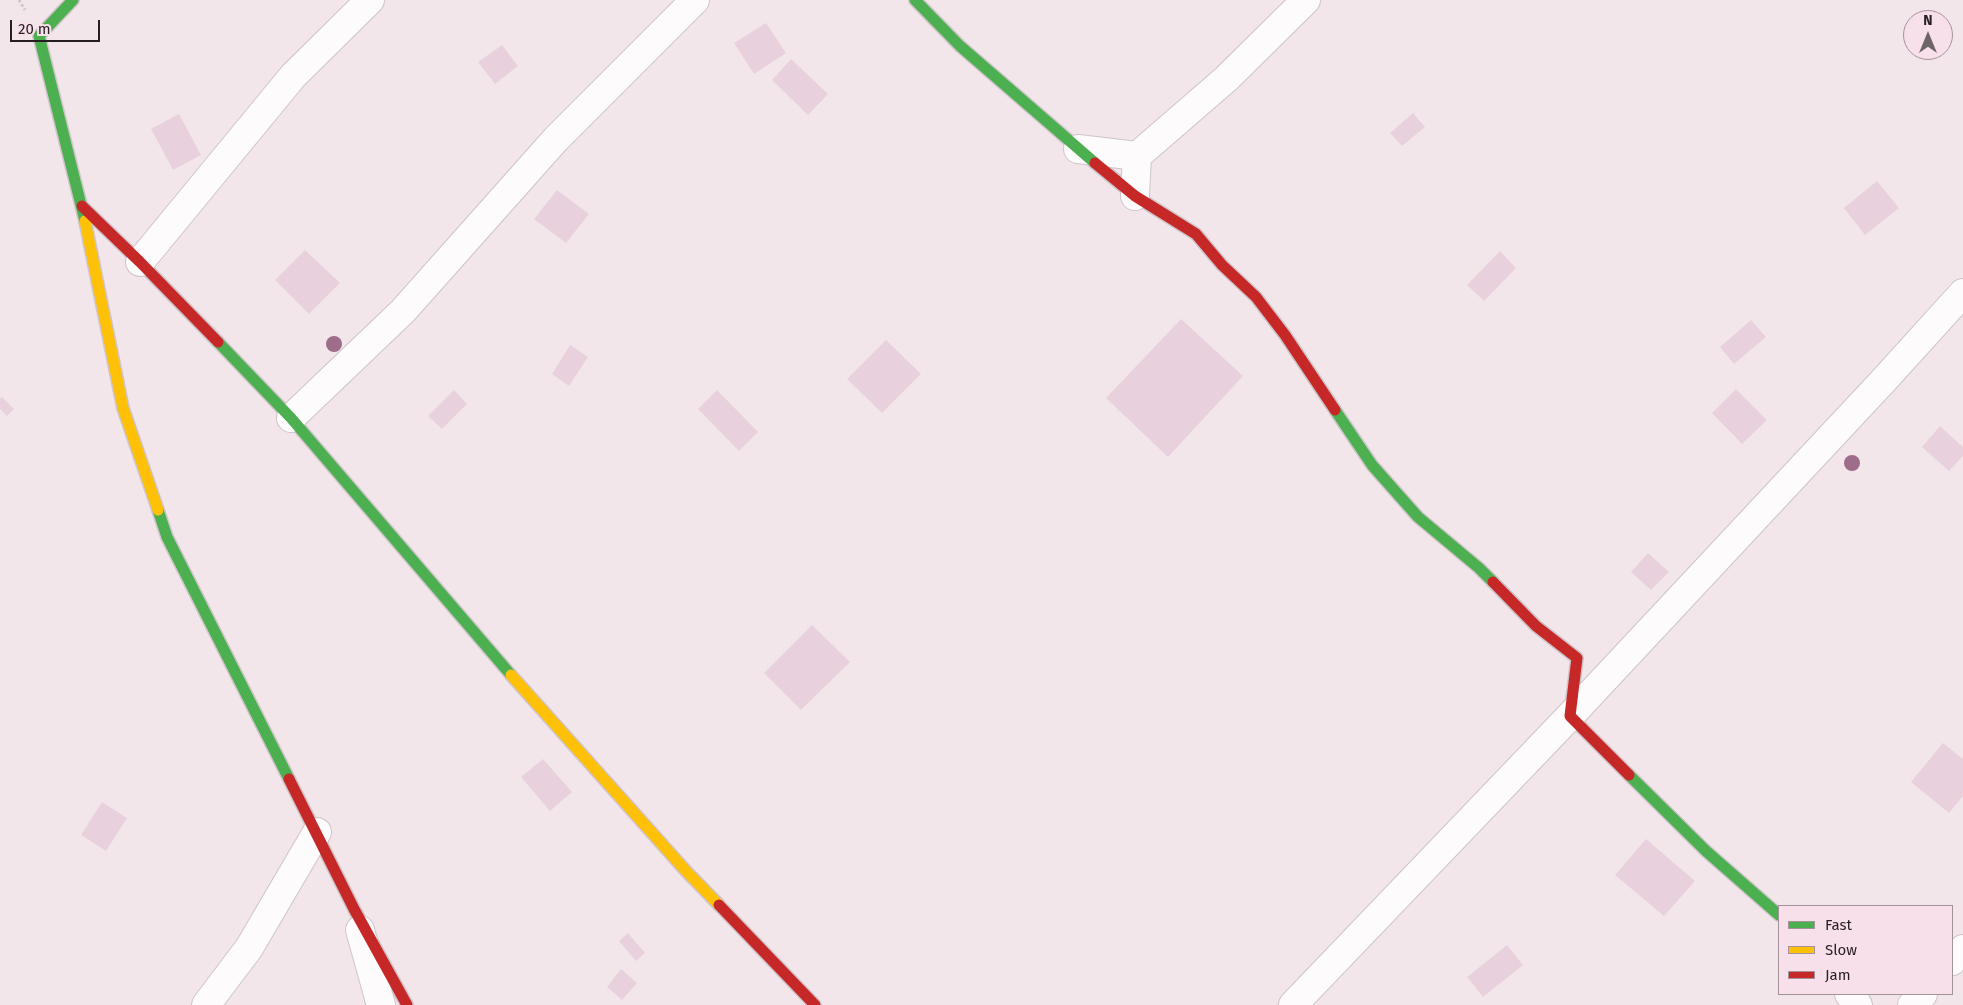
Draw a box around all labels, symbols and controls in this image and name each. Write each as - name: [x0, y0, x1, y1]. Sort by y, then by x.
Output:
- scale bar: [12, 10, 102, 42]
- north arrow: [1903, 10, 1953, 60]
- text: N: [1923, 12, 1933, 29]
- text: 20 m: [18, 20, 51, 38]
- legend: [1778, 905, 1953, 995]
- text: Fast: [1825, 916, 1852, 934]
- text: Slow: [1825, 941, 1857, 959]
- text: Jam: [1825, 966, 1851, 984]

